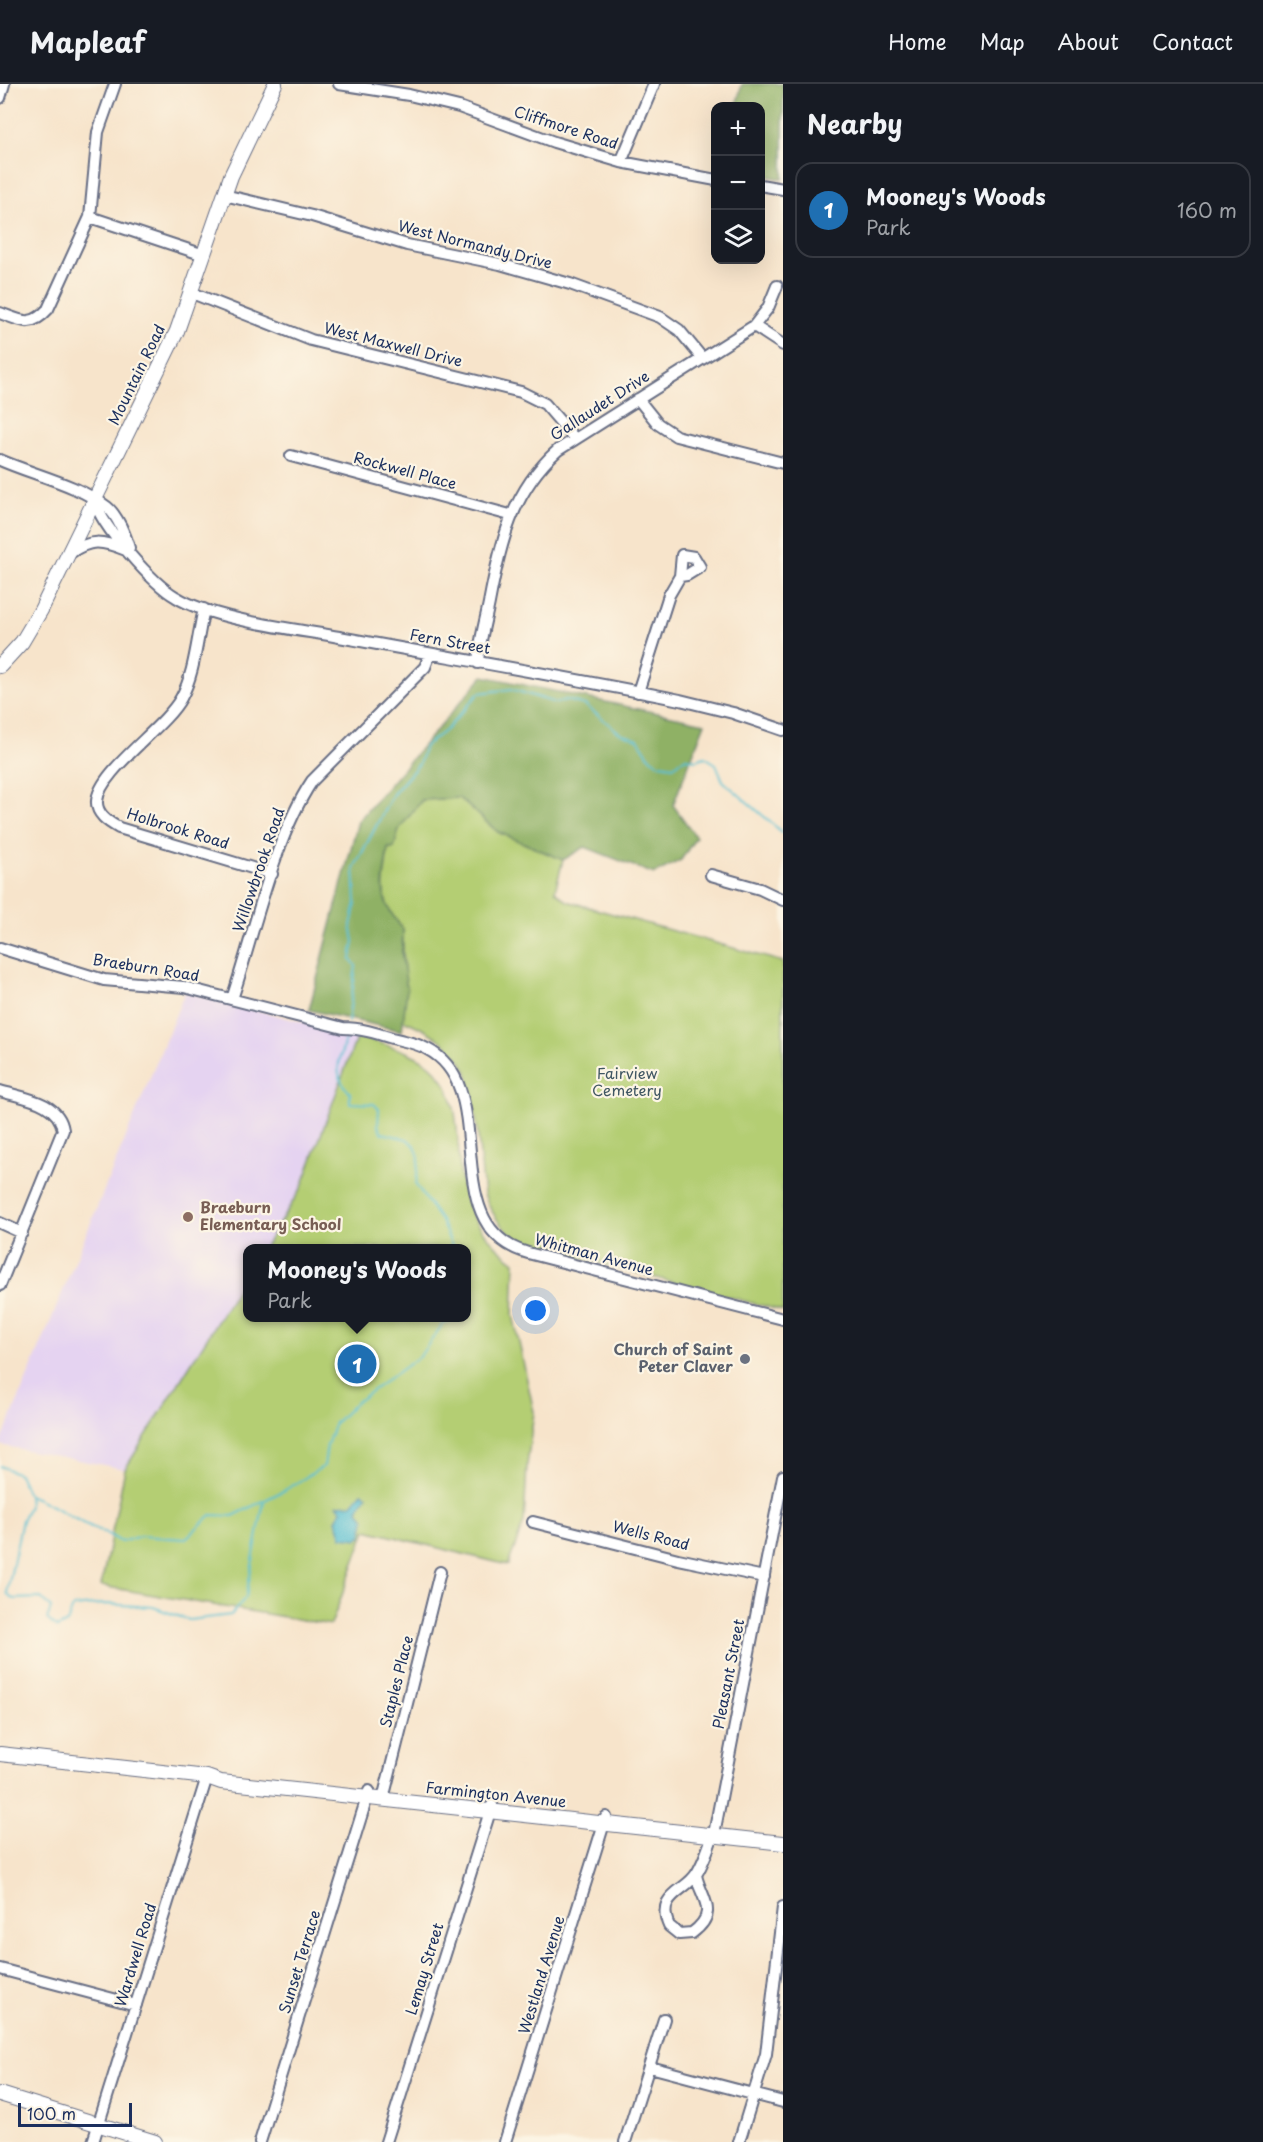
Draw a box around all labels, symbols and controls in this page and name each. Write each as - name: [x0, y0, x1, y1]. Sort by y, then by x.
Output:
- text: Mapleaf: [30, 20, 146, 63]
- text: Home: [888, 25, 947, 57]
- text: Map: [980, 25, 1025, 57]
- text: About: [1058, 25, 1119, 57]
- text: Contact: [1152, 25, 1233, 57]
- street label: Cliffmore Road: [511, 99, 622, 154]
- map controls: [711, 102, 765, 264]
- button: +: [711, 102, 765, 156]
- text: Nearby: [807, 104, 902, 143]
- button: −: [711, 156, 765, 210]
- text: Mooney's Woods: [866, 179, 1046, 212]
- text: 1: [824, 195, 833, 225]
- text: 160 m: [1177, 195, 1237, 225]
- button: layers: [711, 210, 765, 264]
- text: Park: [866, 212, 911, 242]
- street label: West Normandy Drive: [396, 213, 555, 274]
- street label: West Maxwell Drive: [322, 315, 465, 372]
- street label: Mountain Road: [101, 320, 170, 429]
- street label: Gallaudet Drive: [545, 364, 653, 446]
- street label: Rockwell Place: [351, 445, 459, 494]
- street label: Fern Street: [408, 622, 492, 659]
- street label: Holbrook Road: [124, 801, 232, 854]
- street label: Willowbrook Road: [225, 804, 290, 935]
- street label: Braeburn Road: [91, 947, 201, 986]
- park label: Fairview Cemetery: [592, 1061, 662, 1101]
- place label: Braeburn Elementary School: [200, 1195, 341, 1235]
- marker: Braeburn Elementary School: [181, 1210, 195, 1224]
- street label: Whitman Avenue: [533, 1227, 656, 1280]
- popup: [243, 1244, 471, 1322]
- text: Mooney's Woods: [267, 1252, 447, 1285]
- text: Park: [267, 1285, 312, 1315]
- your location: [521, 1296, 550, 1325]
- place label: Church of Saint Peter Claver: [613, 1337, 733, 1377]
- pin: 1: [338, 1342, 376, 1386]
- marker: Church of Saint Peter Claver: [738, 1352, 752, 1366]
- street label: Wells Road: [611, 1514, 692, 1555]
- street label: Pleasant Street: [706, 1617, 749, 1731]
- street label: Staples Place: [373, 1633, 418, 1730]
- street label: Farmington Avenue: [425, 1775, 567, 1812]
- street label: Wardwell Road: [108, 1900, 161, 2009]
- street label: Sunset Terrace: [272, 1907, 325, 2016]
- street label: Westland Avenue: [512, 1912, 570, 2037]
- street label: Lemay Street: [399, 1920, 448, 2017]
- scale bar: [18, 2100, 132, 2128]
- text: 100 m: [27, 2101, 76, 2125]

